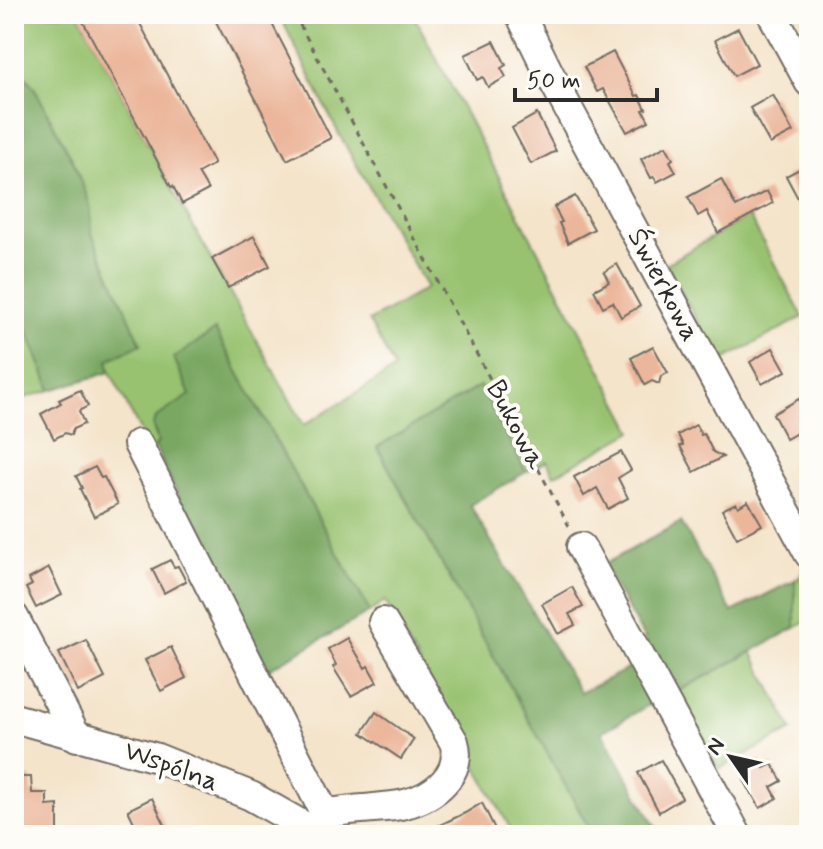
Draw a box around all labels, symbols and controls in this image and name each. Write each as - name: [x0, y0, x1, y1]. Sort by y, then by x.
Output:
- scale bar: [515, 52, 657, 102]
- text: 50 m: [527, 66, 581, 97]
- street label: Świerkowa: [618, 221, 709, 348]
- street label: Bukowa: [476, 374, 554, 476]
- north arrow: [691, 717, 771, 797]
- street label: Wspólna: [119, 733, 223, 801]
- text: N: [700, 733, 732, 761]

